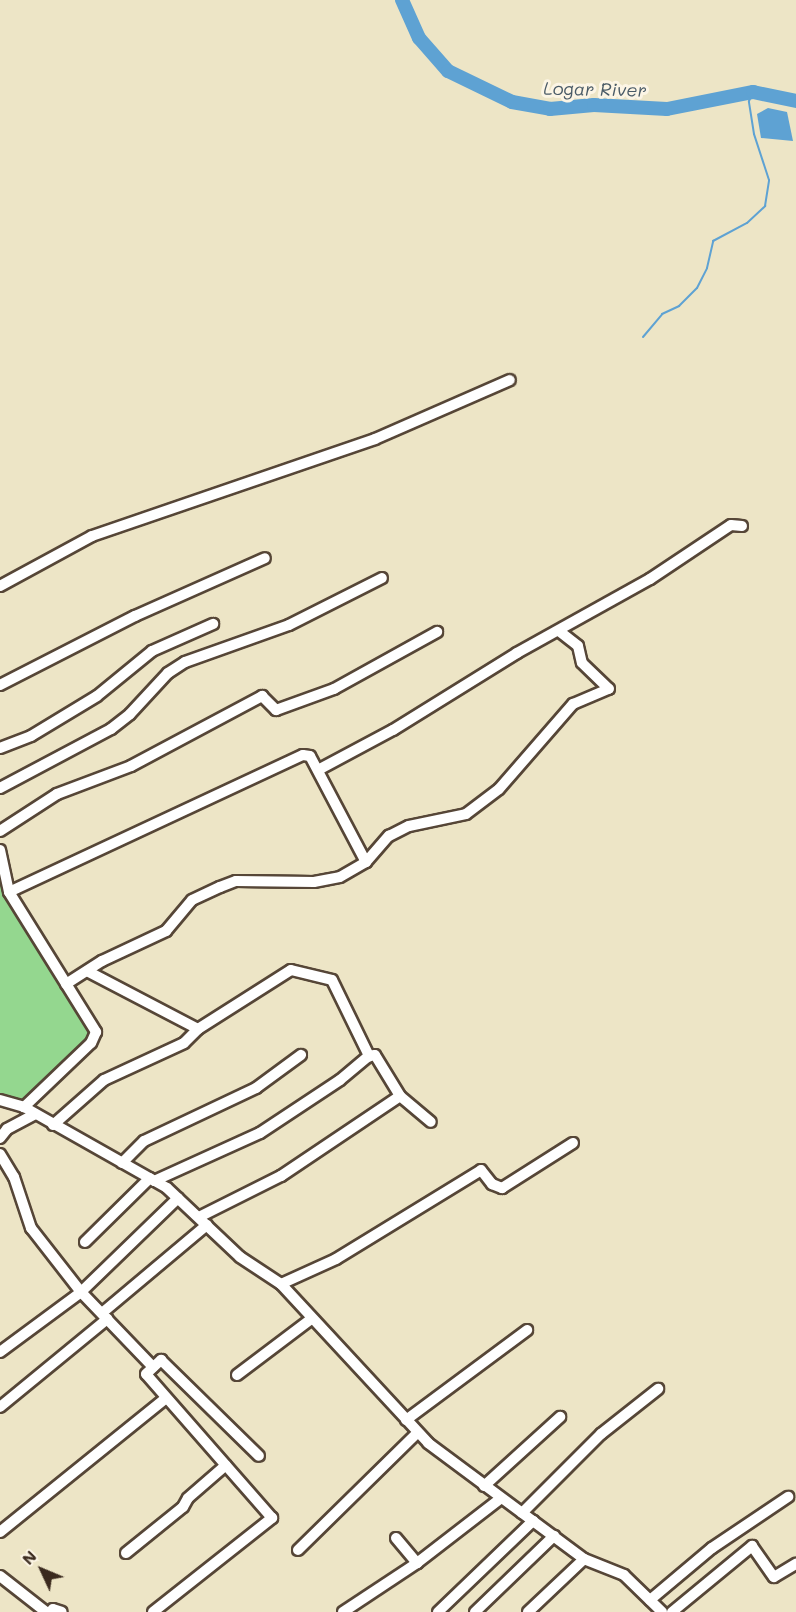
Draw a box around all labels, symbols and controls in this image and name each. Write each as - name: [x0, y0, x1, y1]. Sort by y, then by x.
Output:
- water label: Logar River: [543, 77, 647, 101]
- north arrow: [12, 1540, 72, 1600]
- text: N: [17, 1545, 40, 1569]

